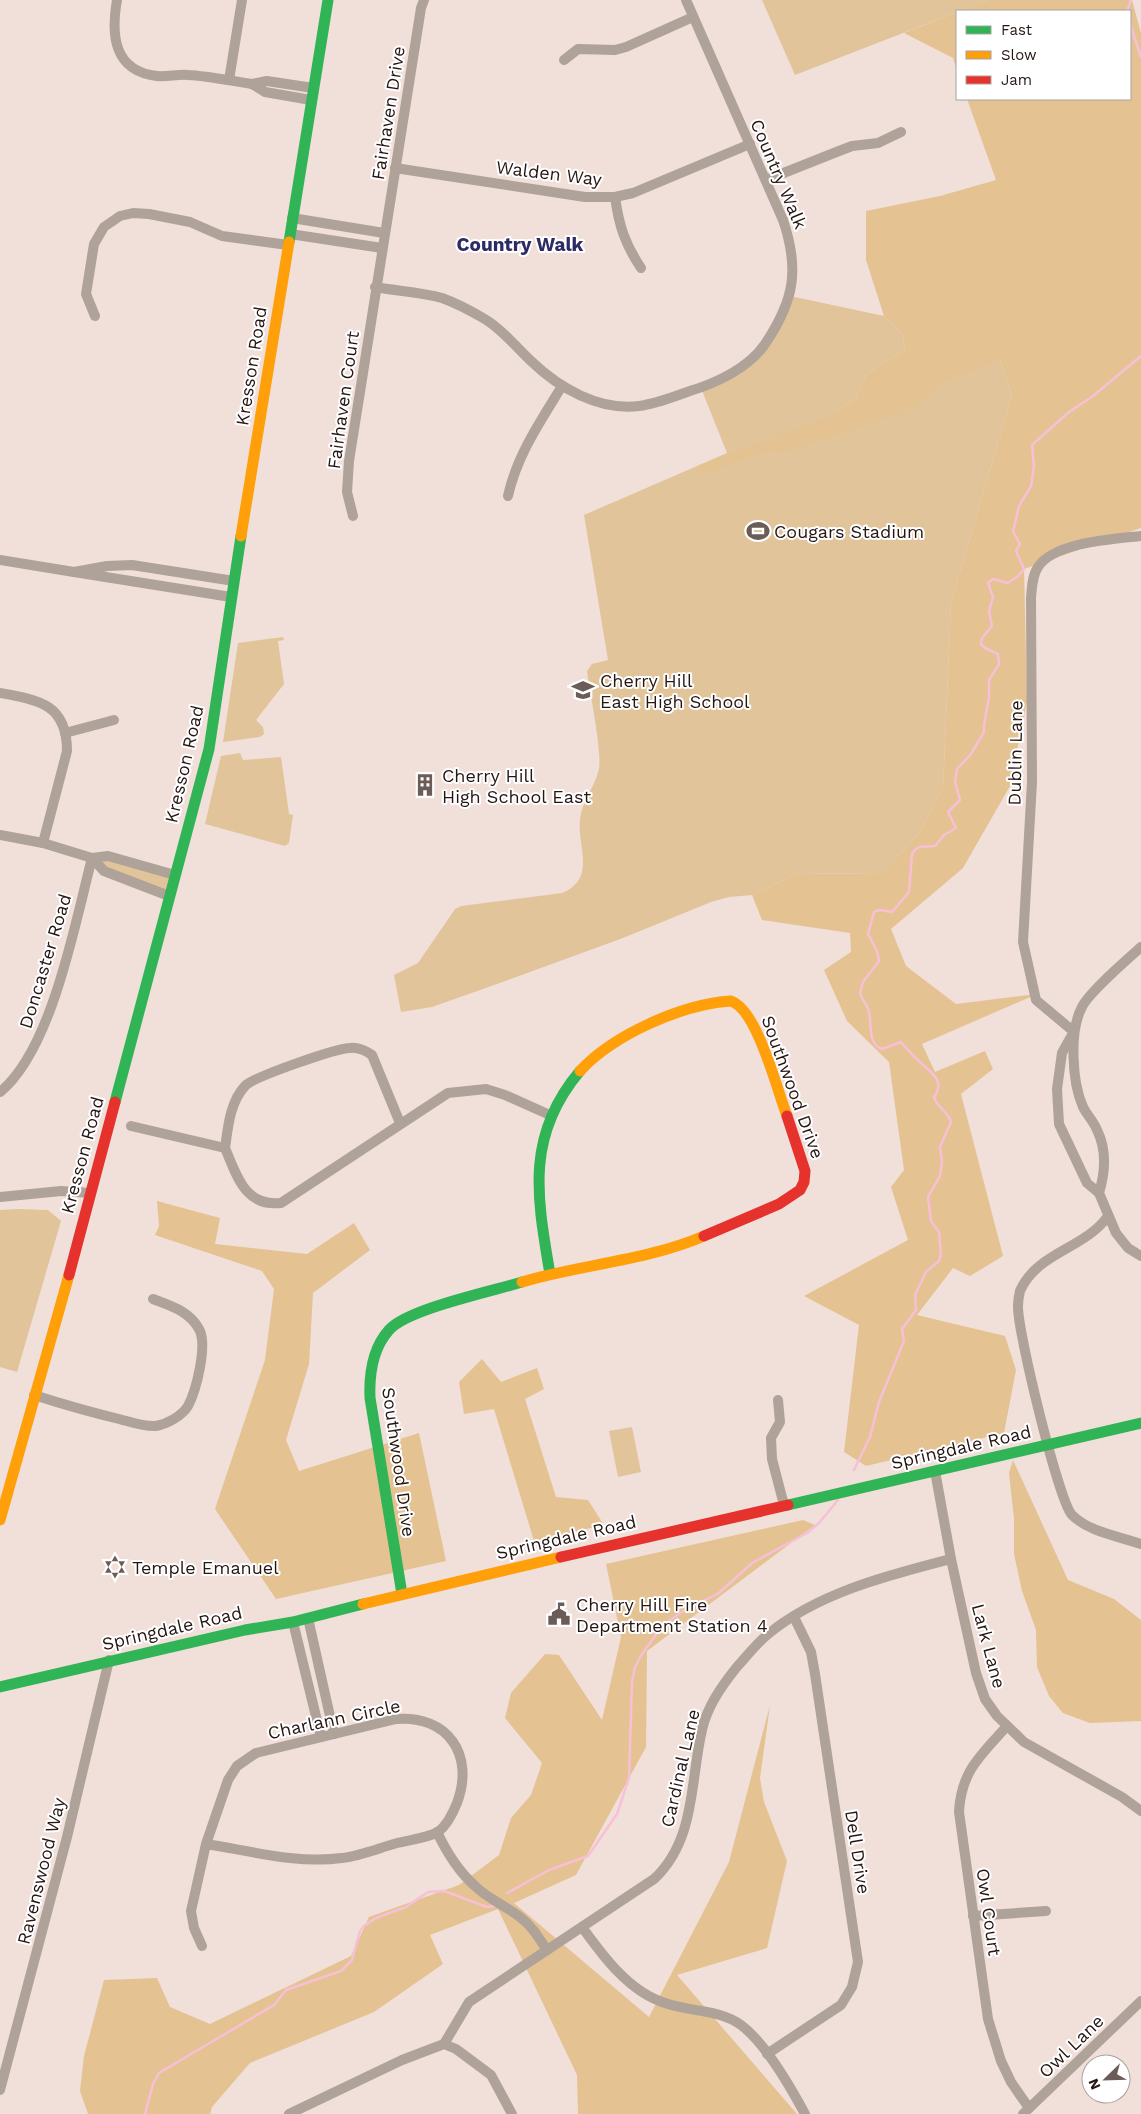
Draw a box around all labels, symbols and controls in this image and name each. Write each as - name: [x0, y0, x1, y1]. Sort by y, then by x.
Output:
- legend: [956, 10, 1131, 100]
- text: Fast: [1001, 21, 1033, 39]
- street label: Fairhaven Drive: [367, 45, 409, 181]
- text: Slow: [1001, 46, 1037, 64]
- text: Jam: [1001, 71, 1032, 89]
- street label: Country Walk: [746, 116, 812, 232]
- street label: Walden Way: [495, 156, 604, 190]
- district label: Country Walk: [457, 233, 584, 256]
- street label: Kresson Road: [231, 305, 271, 427]
- street label: Fairhaven Court: [323, 329, 363, 470]
- sports icon: Cougars Stadium: [745, 518, 771, 544]
- place label: Cougars Stadium: [774, 521, 924, 542]
- place label: Cherry Hill East High School: [600, 670, 750, 712]
- school or university icon: Cherry Hill East High School: [570, 677, 596, 703]
- street label: Dublin Lane: [1004, 700, 1026, 806]
- street label: Kresson Road: [160, 703, 208, 825]
- place label: Cherry Hill High School East: [442, 765, 591, 807]
- building icon: Cherry Hill High School East: [412, 772, 438, 798]
- street label: Doncaster Road: [15, 891, 75, 1031]
- street label: Southwood Drive: [757, 1013, 829, 1161]
- street label: Kresson Road: [56, 1094, 108, 1216]
- street label: Southwood Drive: [378, 1386, 420, 1538]
- street label: Springdale Road: [889, 1421, 1033, 1473]
- street label: Springdale Road: [494, 1511, 638, 1563]
- synagogue icon: Temple Emanuel: [102, 1554, 128, 1580]
- place label: Temple Emanuel: [132, 1557, 279, 1578]
- place label: Cherry Hill Fire Department Station 4: [576, 1594, 768, 1636]
- public building icon: Cherry Hill Fire Department Station 4: [546, 1601, 572, 1627]
- street label: Lark Lane: [968, 1601, 1010, 1691]
- street label: Springdale Road: [100, 1602, 244, 1654]
- street label: Charlann Circle: [266, 1695, 402, 1743]
- street label: Cardinal Lane: [656, 1707, 704, 1829]
- street label: Ravenswood Way: [13, 1795, 70, 1947]
- street label: Dell Drive: [841, 1809, 875, 1895]
- street label: Owl Court: [972, 1867, 1006, 1957]
- street label: Owl Lane: [1034, 2010, 1108, 2082]
- north arrow: [1081, 2054, 1131, 2104]
- text: N: [1085, 2076, 1103, 2092]

